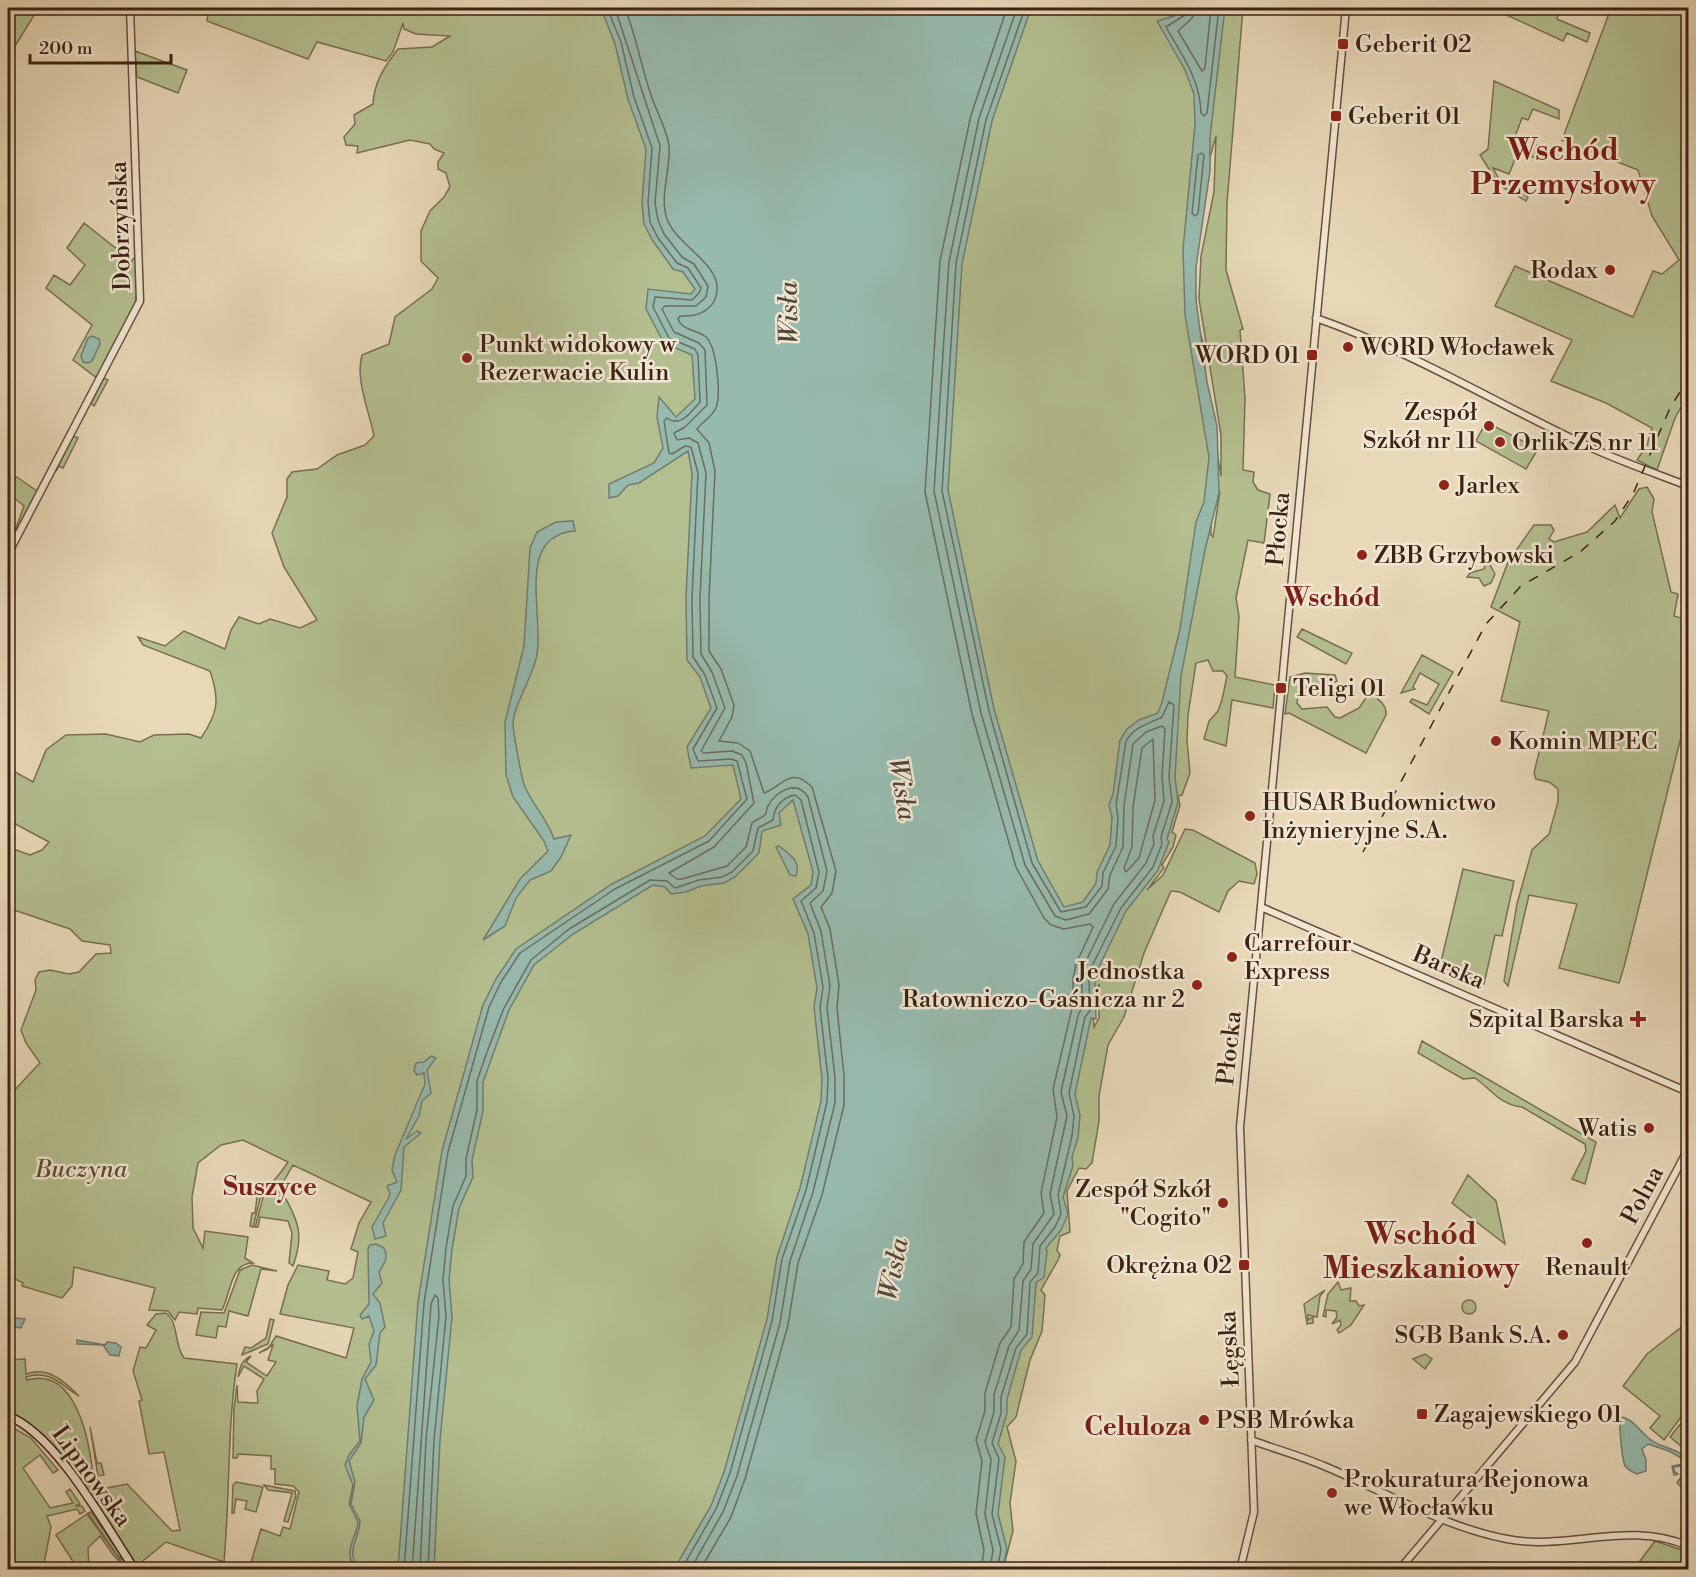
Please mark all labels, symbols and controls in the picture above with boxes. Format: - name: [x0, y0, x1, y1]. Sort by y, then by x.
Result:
- scale bar: [30, 27, 171, 65]
- place label: Geberit 02: [1355, 30, 1472, 60]
- text: 200 m: [39, 37, 93, 60]
- marker: Geberit 02: [1336, 37, 1350, 51]
- place label: Geberit 01: [1348, 102, 1462, 132]
- marker: Geberit 01: [1329, 109, 1343, 123]
- district label: Wschód Przemysłowy: [1470, 132, 1657, 204]
- street label: Dobrzyńska: [104, 160, 138, 291]
- place label: Rodax: [1530, 256, 1599, 286]
- marker: Rodax: [1603, 263, 1617, 277]
- water label: Wisła: [772, 281, 806, 345]
- place label: Punkt widokowy w Rezerwacie Kulin: [479, 330, 677, 388]
- place label: WORD Włocławek: [1359, 333, 1555, 363]
- marker: WORD Włocławek: [1341, 340, 1355, 354]
- place label: WORD 01: [1194, 341, 1301, 371]
- marker: WORD 01: [1305, 348, 1319, 362]
- marker: Punkt widokowy w Rezerwacie Kulin: [460, 351, 474, 365]
- place label: Zespół Szkół nr 11: [1363, 398, 1478, 456]
- marker: Zespół Szkół nr 11: [1482, 419, 1496, 433]
- place label: Orlik ZS nr 11: [1512, 428, 1659, 458]
- marker: Orlik ZS nr 11: [1493, 435, 1507, 449]
- place label: Jarlex: [1455, 471, 1520, 501]
- marker: Jarlex: [1437, 478, 1451, 492]
- street label: Płocka: [1261, 490, 1297, 568]
- place label: ZBB Grzybowski: [1374, 541, 1554, 571]
- marker: ZBB Grzybowski: [1355, 548, 1369, 562]
- district label: Wschód: [1282, 582, 1381, 614]
- place label: Teligi 01: [1293, 674, 1386, 704]
- marker: Teligi 01: [1274, 681, 1288, 695]
- place label: Komin MPEC: [1508, 727, 1657, 757]
- marker: Komin MPEC: [1489, 734, 1503, 748]
- water label: Wisła: [881, 755, 923, 824]
- place label: HUSAR Budownictwo Inżynieryjne S.A.: [1262, 788, 1496, 846]
- marker: HUSAR Budownictwo Inżynieryjne S.A.: [1243, 809, 1257, 823]
- place label: Carrefour Express: [1244, 929, 1352, 987]
- street label: Barska: [1407, 939, 1490, 997]
- marker: Carrefour Express: [1225, 950, 1239, 964]
- place label: Jednostka Ratowniczo-Gaśnicza nr 2: [902, 957, 1186, 1015]
- marker: Jednostka Ratowniczo-Gaśnicza nr 2: [1190, 978, 1204, 992]
- place label: Szpital Barska: [1469, 1005, 1625, 1035]
- street label: Płocka: [1211, 1009, 1249, 1087]
- marker: Szpital Barska: [1629, 1010, 1647, 1028]
- place label: Watis: [1577, 1114, 1637, 1144]
- marker: Watis: [1642, 1121, 1656, 1135]
- park label: Buczyna: [34, 1155, 128, 1185]
- street label: Polna: [1615, 1160, 1671, 1230]
- district label: Suszyce: [223, 1171, 317, 1203]
- place label: Zespół Szkół "Cogito": [1075, 1175, 1212, 1233]
- marker: Zespół Szkół "Cogito": [1216, 1196, 1230, 1210]
- district label: Wschód Mieszkaniowy: [1323, 1216, 1520, 1288]
- water label: Wisła: [872, 1235, 916, 1303]
- marker: Renault: [1580, 1236, 1594, 1250]
- place label: Okrężna 02: [1106, 1251, 1232, 1281]
- place label: Renault: [1545, 1253, 1630, 1283]
- marker: Okrężna 02: [1237, 1258, 1251, 1272]
- street label: Łęgska: [1213, 1309, 1247, 1388]
- place label: SGB Bank S.A.: [1395, 1321, 1551, 1351]
- marker: SGB Bank S.A.: [1556, 1328, 1570, 1342]
- place label: Zagajewskiego 01: [1434, 1400, 1623, 1430]
- place label: PSB Mrówka: [1216, 1406, 1355, 1436]
- marker: Zagajewskiego 01: [1415, 1407, 1429, 1421]
- district label: Celuloza: [1084, 1411, 1193, 1443]
- marker: PSB Mrówka: [1197, 1413, 1211, 1427]
- street label: Lipnowska: [44, 1420, 138, 1534]
- place label: Prokuratura Rejonowa we Włocławku: [1343, 1465, 1590, 1523]
- marker: Prokuratura Rejonowa we Włocławku: [1325, 1486, 1339, 1500]

